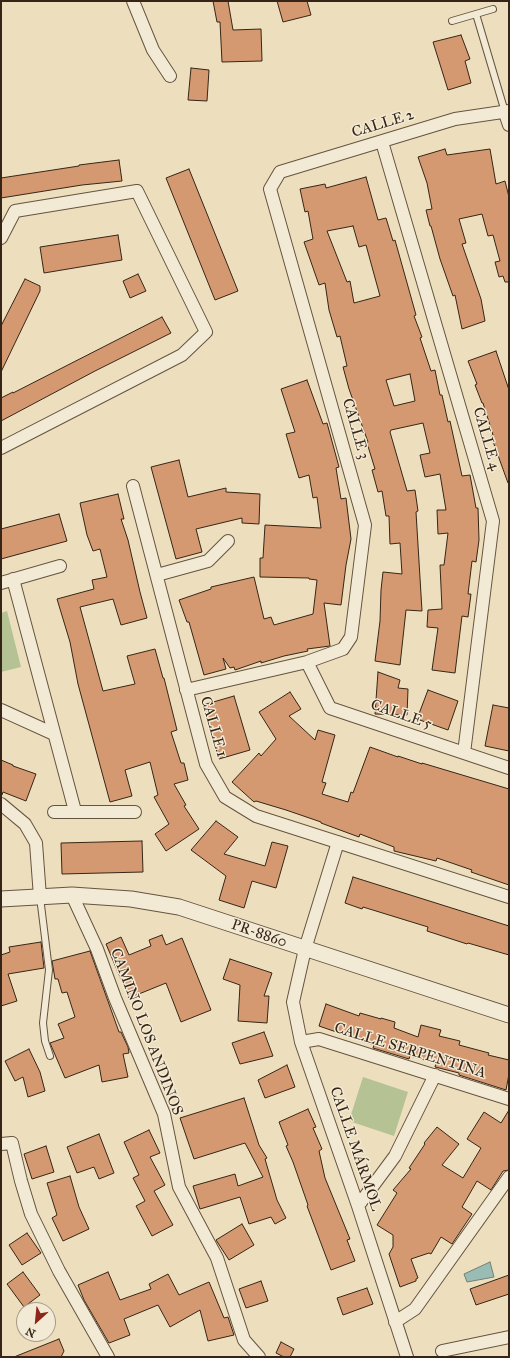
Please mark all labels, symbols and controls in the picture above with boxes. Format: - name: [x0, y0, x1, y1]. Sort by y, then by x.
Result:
- street label: CALLE 2: [350, 106, 416, 142]
- street label: CALLE 3: [338, 396, 372, 462]
- street label: CALLE 4: [468, 405, 504, 473]
- street label: CALLE 1: [196, 695, 230, 759]
- street label: CALLE 5: [368, 696, 434, 734]
- street label: PR-8860: [229, 916, 289, 952]
- street label: CAMINO LOS ANDINOS: [106, 946, 186, 1118]
- street label: CALLE SERPENTINA: [332, 1019, 488, 1083]
- street label: CALLE MÁRMOL: [325, 1085, 385, 1213]
- north arrow: [16, 1302, 56, 1342]
- text: N: [24, 1324, 38, 1340]

